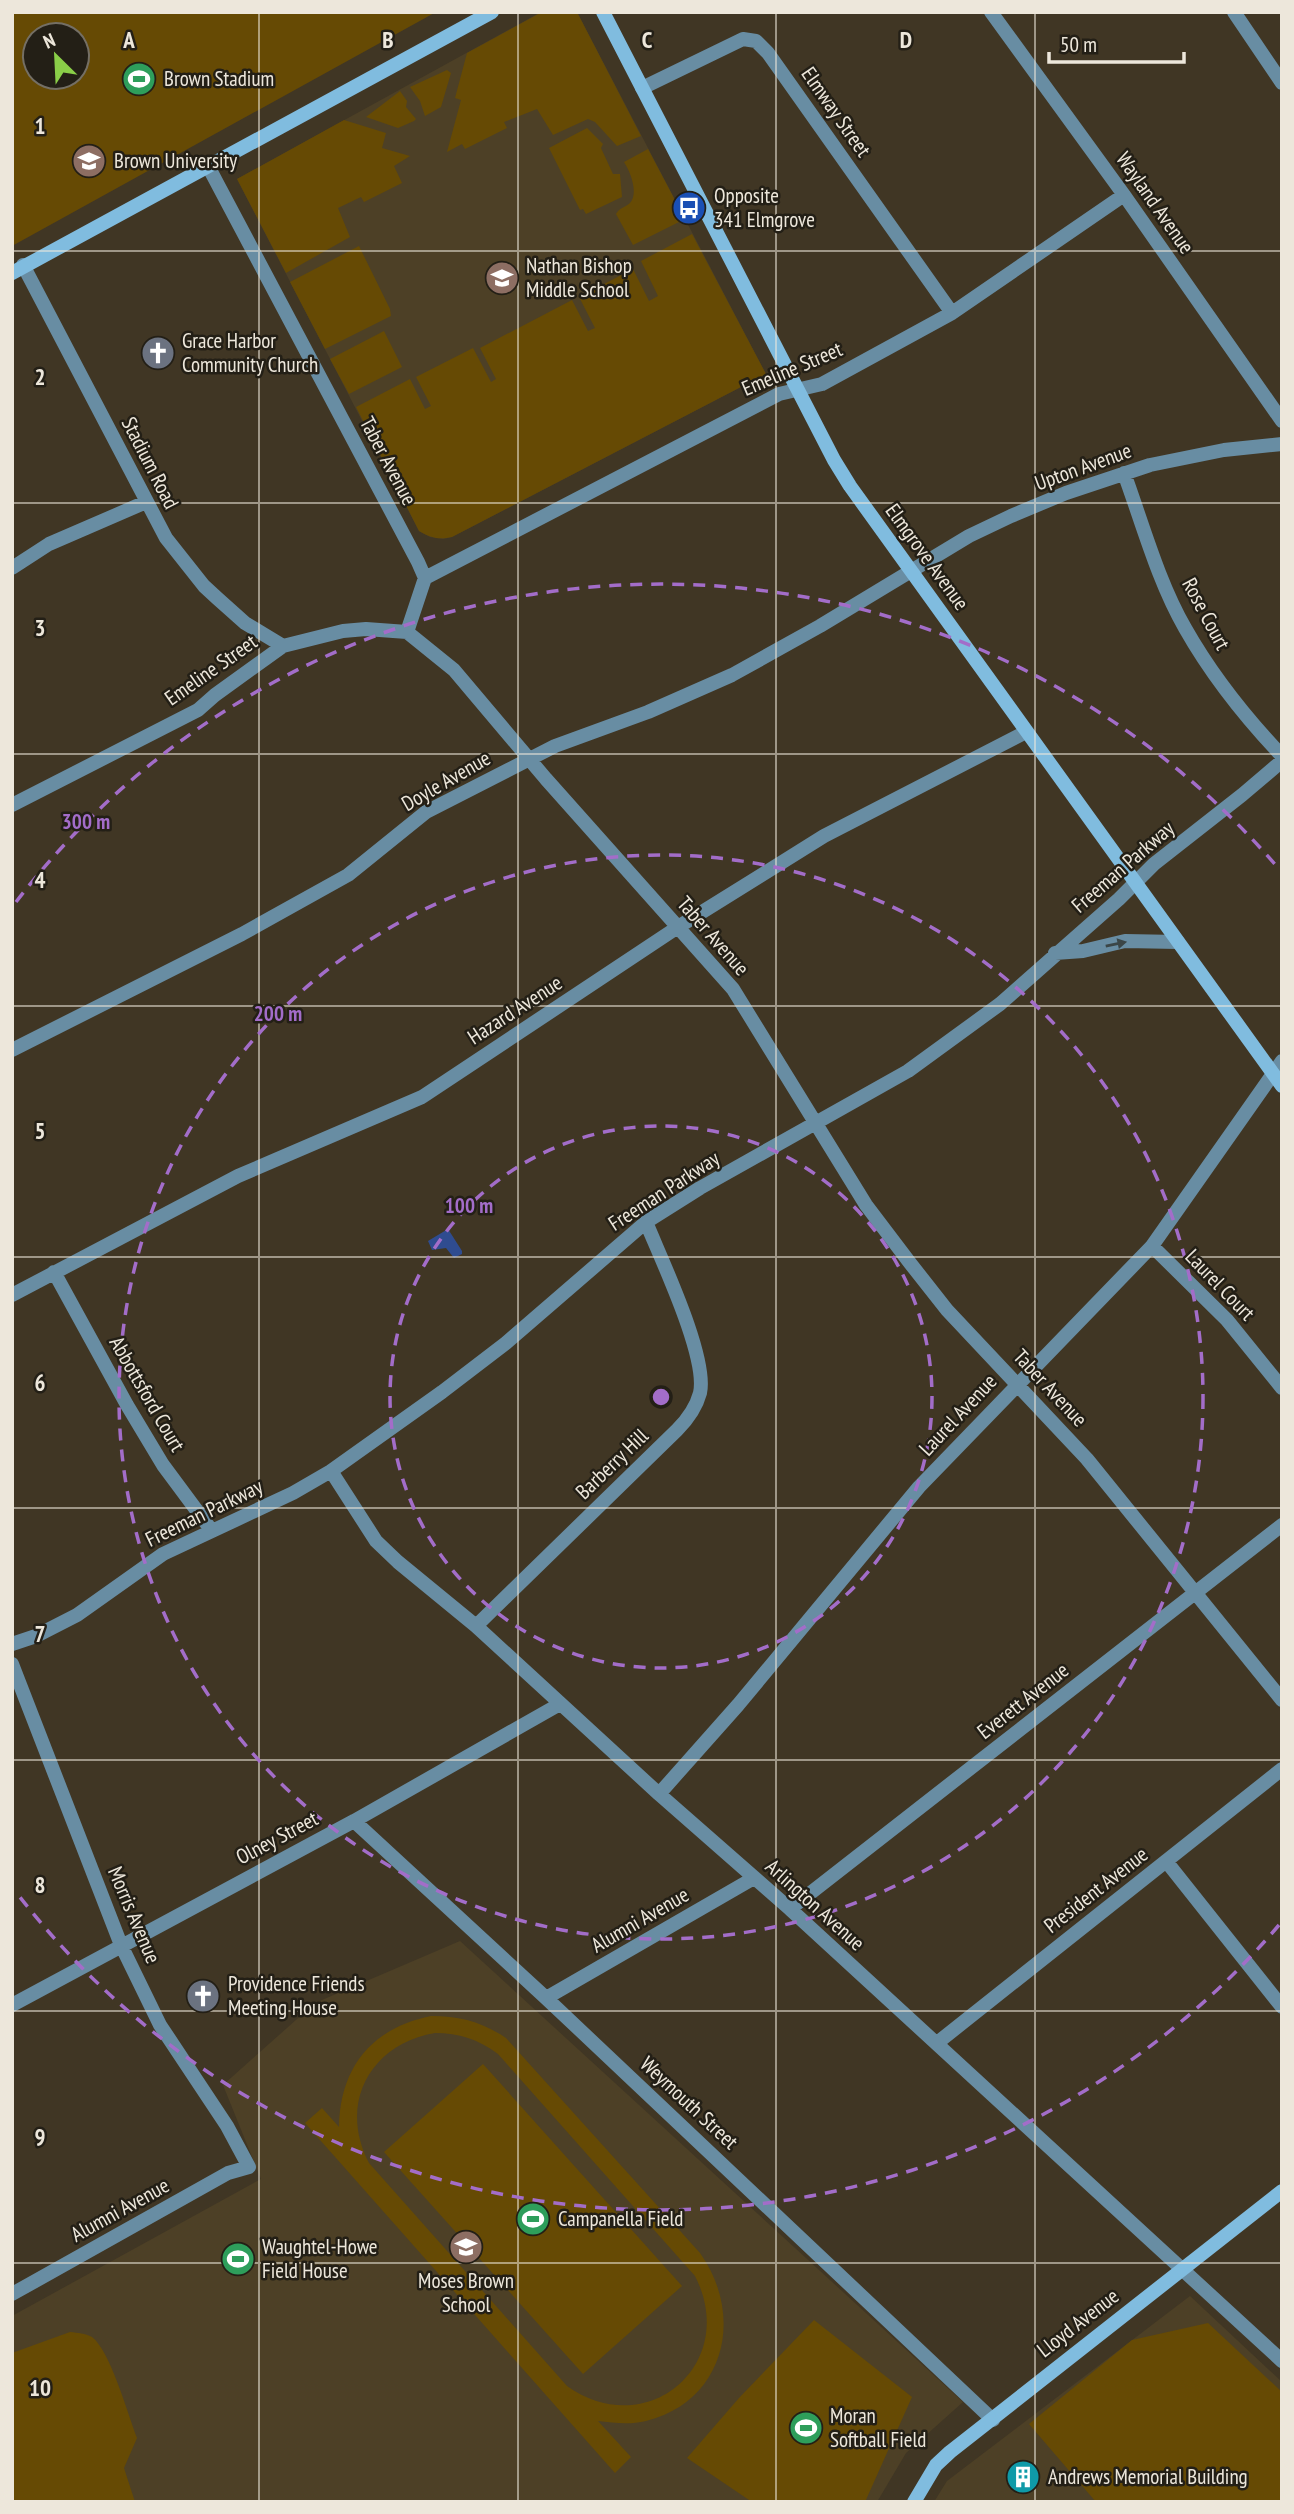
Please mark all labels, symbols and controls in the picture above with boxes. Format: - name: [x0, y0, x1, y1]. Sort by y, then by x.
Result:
- north arrow: [21, 21, 91, 91]
- scale bar: [1049, 21, 1184, 65]
- text: A: [122, 25, 135, 54]
- text: B: [382, 25, 394, 54]
- text: C: [642, 25, 653, 54]
- text: D: [900, 25, 912, 54]
- text: N: [40, 27, 59, 54]
- text: 50 m: [1060, 31, 1097, 58]
- sports icon: Brown Stadium: [120, 60, 158, 98]
- street label: Elmway Street: [796, 62, 877, 162]
- place label: Brown Stadium: [164, 65, 274, 92]
- text: 1: [35, 111, 46, 140]
- school or university icon: Brown University: [70, 142, 108, 180]
- place label: Brown University: [114, 147, 237, 174]
- street label: Wayland Avenue: [1110, 147, 1200, 259]
- place label: Opposite 341 Elmgrove: [714, 182, 815, 233]
- bus stop icon: Opposite 341 Elmgrove: [670, 189, 708, 227]
- place label: Nathan Bishop Middle School: [526, 252, 632, 303]
- school or university icon: Nathan Bishop Middle School: [483, 259, 521, 297]
- place label: Grace Harbor Community Church: [182, 327, 318, 378]
- church icon: Grace Harbor Community Church: [139, 334, 177, 372]
- street label: Emeline Street: [737, 335, 846, 402]
- text: 2: [35, 362, 46, 391]
- street label: Stadium Road: [116, 412, 185, 513]
- street label: Taber Avenue: [354, 412, 423, 510]
- street label: Upton Avenue: [1031, 437, 1135, 496]
- street label: Elmgrove Avenue: [880, 498, 975, 615]
- street label: Rose Court: [1176, 573, 1237, 655]
- text: 3: [35, 613, 46, 642]
- street label: Emeline Street: [159, 628, 262, 711]
- street label: Doyle Avenue: [396, 744, 495, 817]
- text: 300 m: [62, 808, 110, 835]
- street label: Freeman Parkway: [1066, 815, 1180, 919]
- text: 4: [35, 865, 46, 894]
- street label: Taber Avenue: [672, 890, 755, 981]
- one-way arrow: [1105, 938, 1127, 949]
- street label: Hazard Avenue: [462, 969, 567, 1050]
- text: 200 m: [254, 1000, 302, 1027]
- text: 5: [35, 1116, 46, 1145]
- street label: Freeman Parkway: [603, 1145, 725, 1237]
- text: 100 m: [445, 1192, 493, 1219]
- street label: Laurel Court: [1180, 1243, 1261, 1326]
- street label: Abbottsford Court: [104, 1331, 191, 1456]
- street label: Taber Avenue: [1008, 1343, 1093, 1432]
- text: 6: [35, 1368, 46, 1397]
- street label: Laurel Avenue: [913, 1368, 1002, 1461]
- centre of rings: [649, 1385, 673, 1409]
- street label: Barberry Hill: [570, 1422, 654, 1505]
- street label: Freeman Parkway: [141, 1472, 267, 1553]
- text: 7: [35, 1619, 46, 1648]
- street label: Everett Avenue: [972, 1656, 1074, 1745]
- street label: Olney Street: [231, 1805, 323, 1870]
- street label: President Avenue: [1038, 1841, 1153, 1939]
- street label: Arlington Avenue: [760, 1853, 871, 1956]
- street label: Morris Avenue: [102, 1862, 167, 1967]
- text: 8: [35, 1870, 46, 1899]
- street label: Alumni Avenue: [586, 1881, 693, 1958]
- place label: Providence Friends Meeting House: [228, 1970, 365, 2021]
- church icon: Providence Friends Meeting House: [184, 1977, 222, 2015]
- street label: Weymouth Street: [635, 2050, 744, 2155]
- text: 9: [35, 2122, 46, 2151]
- street label: Alumni Avenue: [66, 2171, 174, 2248]
- sports icon: Campanella Field: [514, 2200, 552, 2238]
- place label: Campanella Field: [558, 2205, 683, 2232]
- school or university icon: Moses Brown School: [447, 2228, 485, 2266]
- place label: Waughtel-Howe Field House: [262, 2233, 378, 2284]
- sports icon: Waughtel-Howe Field House: [219, 2240, 257, 2278]
- place label: Moses Brown School: [418, 2267, 514, 2318]
- street label: Lloyd Avenue: [1031, 2282, 1124, 2363]
- text: 10: [29, 2373, 51, 2402]
- place label: Moran Softball Field: [830, 2402, 926, 2453]
- sports icon: Moran Softball Field: [787, 2409, 825, 2447]
- building icon: Andrews Memorial Building: [1004, 2458, 1042, 2496]
- place label: Andrews Memorial Building: [1048, 2463, 1248, 2490]

